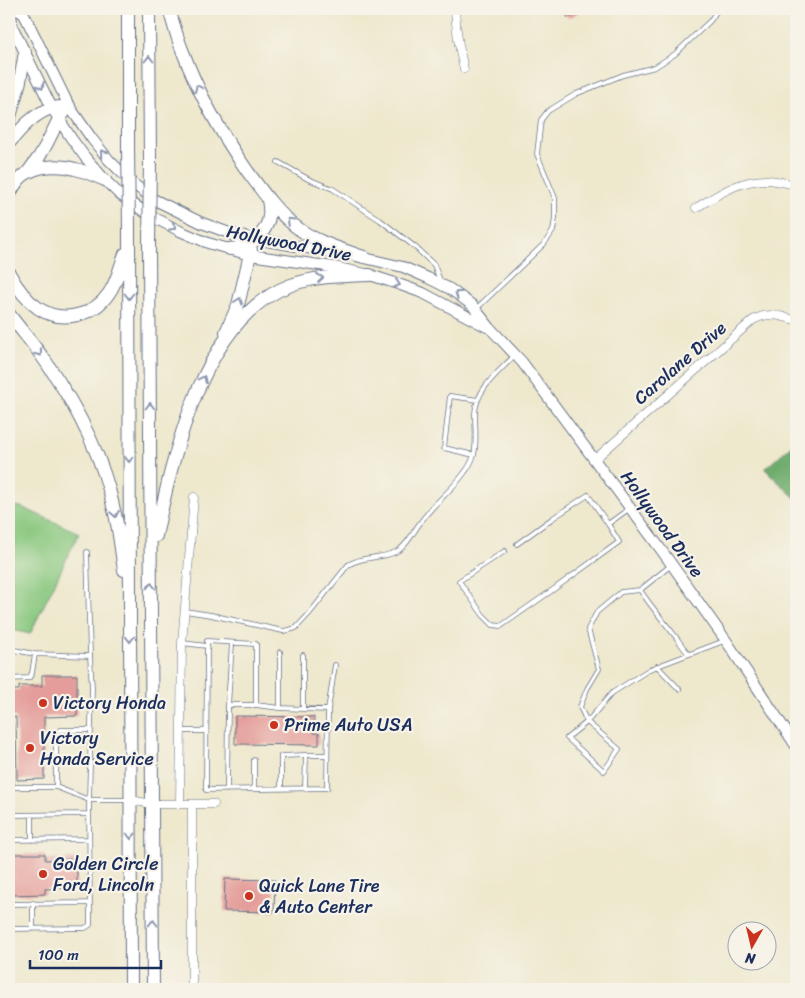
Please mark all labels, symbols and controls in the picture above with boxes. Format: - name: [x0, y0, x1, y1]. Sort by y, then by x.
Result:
- one-way arrow: [144, 55, 154, 62]
- one-way arrow: [35, 81, 45, 90]
- one-way arrow: [194, 84, 204, 93]
- one-way arrow: [101, 150, 109, 159]
- street label: Hollywood Drive: [224, 215, 354, 271]
- one-way arrow: [287, 218, 296, 227]
- one-way arrow: [168, 221, 177, 231]
- one-way arrow: [317, 273, 325, 284]
- one-way arrow: [392, 278, 401, 288]
- one-way arrow: [454, 291, 463, 300]
- one-way arrow: [124, 292, 134, 300]
- one-way arrow: [233, 297, 243, 306]
- street label: Carolane Drive: [626, 313, 734, 413]
- one-way arrow: [33, 347, 41, 356]
- one-way arrow: [197, 375, 208, 384]
- one-way arrow: [145, 401, 155, 409]
- one-way arrow: [124, 455, 135, 463]
- street label: Hollywood Drive: [612, 463, 712, 585]
- one-way arrow: [109, 510, 119, 519]
- one-way arrow: [146, 581, 156, 589]
- one-way arrow: [125, 635, 135, 643]
- place label: Victory Honda: [53, 687, 166, 719]
- marker: Victory Honda: [37, 697, 49, 709]
- place label: Prime Auto USA: [284, 709, 412, 741]
- marker: Prime Auto USA: [268, 719, 280, 731]
- place label: Victory Honda Service: [40, 722, 154, 775]
- marker: Victory Honda Service: [24, 742, 36, 754]
- one-way arrow: [126, 832, 136, 840]
- place label: Golden Circle Ford, Lincoln: [53, 848, 159, 901]
- marker: Golden Circle Ford, Lincoln: [37, 868, 49, 880]
- place label: Quick Lane Tire & Auto Center: [259, 870, 380, 923]
- marker: Quick Lane Tire & Auto Center: [243, 890, 255, 902]
- one-way arrow: [148, 919, 158, 926]
- north arrow: [728, 920, 778, 970]
- scale bar: [30, 938, 161, 970]
- text: 100 m: [38, 942, 79, 968]
- text: N: [743, 945, 758, 972]

